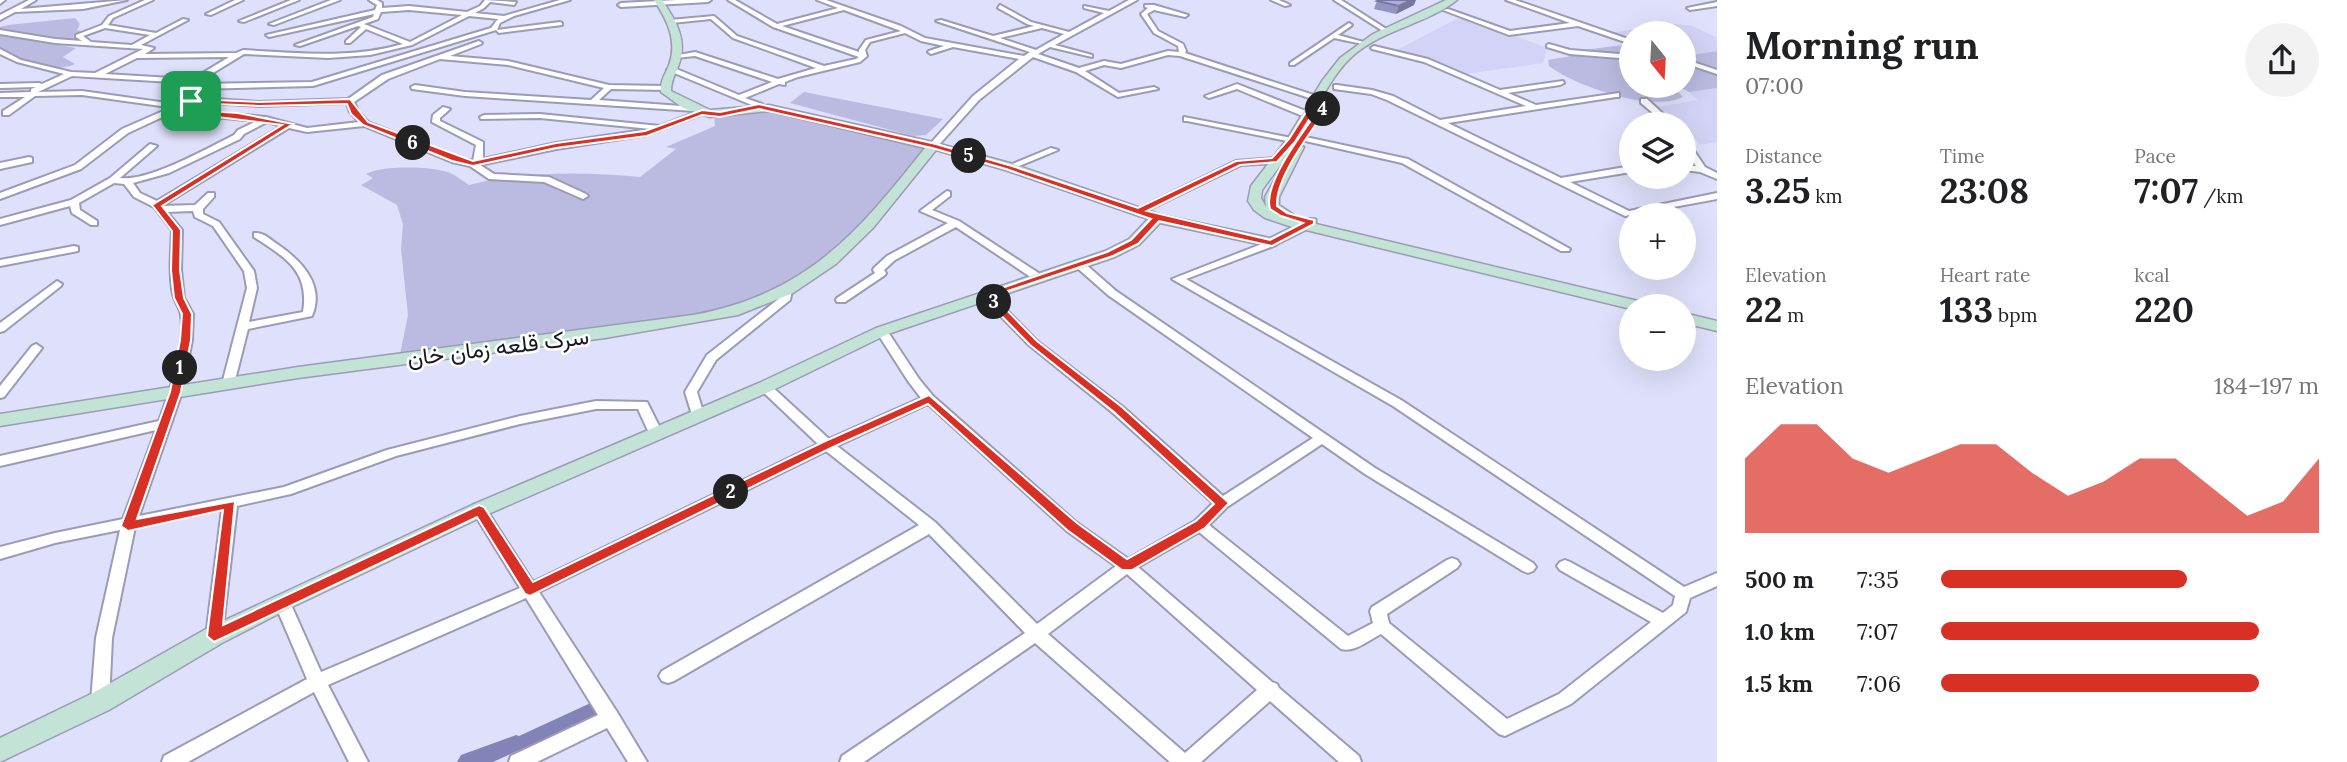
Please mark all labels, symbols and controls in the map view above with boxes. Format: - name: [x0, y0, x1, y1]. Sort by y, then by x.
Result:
- north arrow: [1619, 21, 1696, 98]
- map controls: [1619, 21, 1696, 371]
- text: Morning run: [1745, 21, 1979, 69]
- button: share: [2245, 23, 2319, 97]
- pin: [161, 71, 221, 131]
- text: 07:00: [1745, 71, 1804, 100]
- icon: arrive: [172, 82, 210, 120]
- pin: 4: [1306, 92, 1340, 126]
- text: 4: [1317, 96, 1328, 120]
- button: layers: [1619, 112, 1696, 189]
- pin: 6: [396, 125, 430, 160]
- text: 6: [407, 130, 418, 154]
- pin: 5: [951, 138, 986, 174]
- text: 5: [963, 143, 974, 167]
- text: Distance: [1745, 144, 1822, 168]
- text: Time: [1940, 144, 1984, 168]
- text: Pace: [2134, 144, 2176, 168]
- text: 3.25: [1745, 168, 1810, 213]
- text: 23:08: [1940, 168, 2029, 213]
- text: 7:07: [2134, 168, 2198, 213]
- text: km: [1810, 184, 1843, 208]
- text: /km: [2198, 184, 2243, 208]
- button: +: [1619, 203, 1696, 280]
- text: Elevation: [1745, 263, 1827, 287]
- text: Heart rate: [1940, 263, 2030, 287]
- text: kcal: [2134, 263, 2169, 287]
- pin: 3: [976, 284, 1012, 320]
- text: 22: [1745, 287, 1782, 332]
- text: 133: [1940, 287, 1993, 332]
- text: 220: [2134, 287, 2194, 332]
- text: 3: [988, 289, 999, 313]
- button: −: [1619, 294, 1696, 371]
- text: m: [1782, 303, 1804, 327]
- text: bpm: [1993, 303, 2037, 327]
- street label: سرک قلعه زمان خان: [405, 321, 591, 373]
- pin: 1: [162, 350, 198, 386]
- text: 1: [176, 355, 183, 379]
- text: Elevation: [1745, 371, 1844, 400]
- text: 184–197 m: [2214, 371, 2319, 400]
- pin: 2: [714, 475, 748, 510]
- text: 2: [725, 479, 736, 503]
- text: 500 m: [1745, 565, 1814, 594]
- text: 7:35: [1857, 565, 1899, 594]
- text: 1.0 km: [1745, 617, 1815, 646]
- text: 7:07: [1857, 617, 1898, 646]
- text: 1.5 km: [1745, 669, 1813, 698]
- text: 7:06: [1857, 669, 1901, 698]

